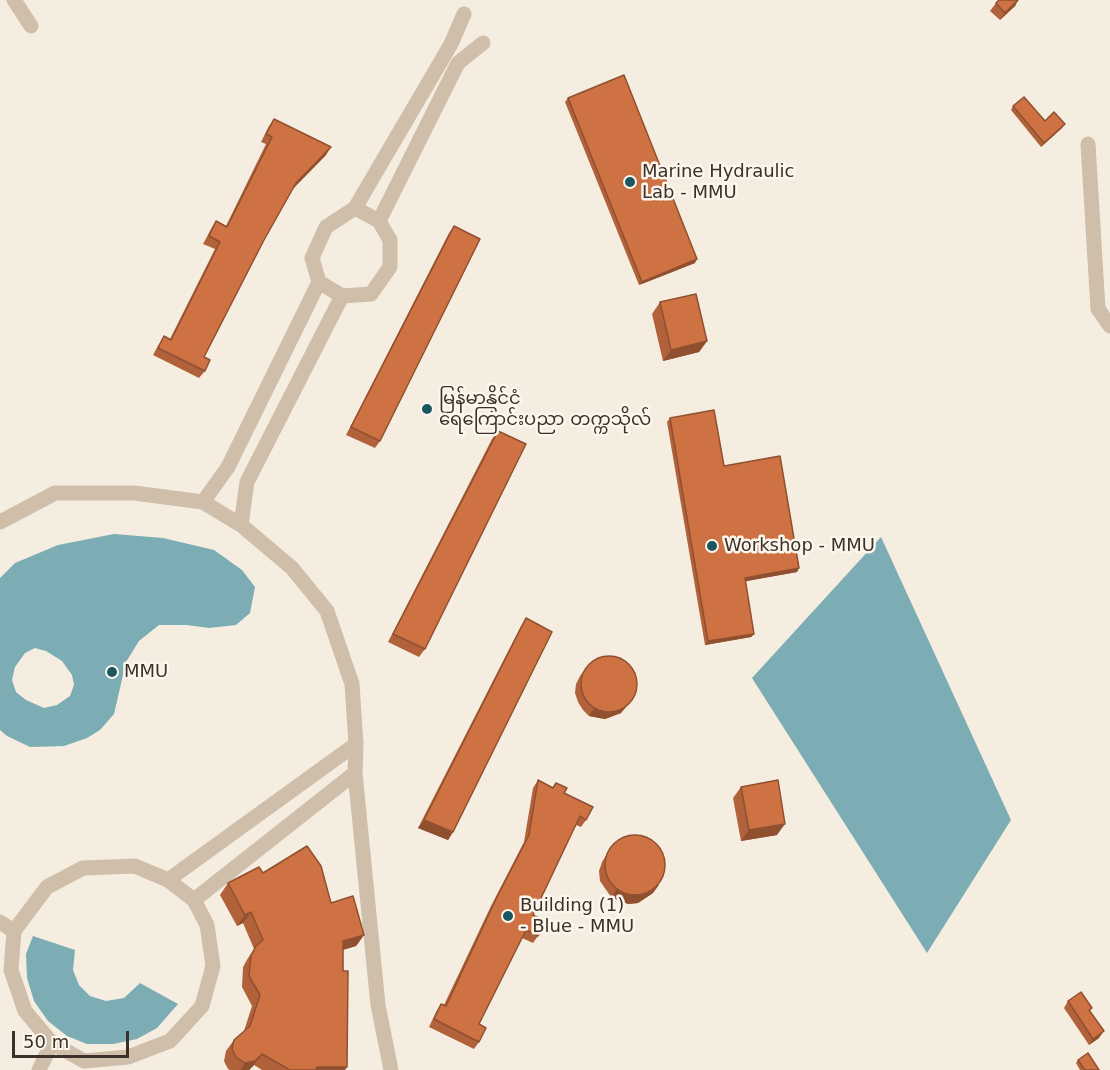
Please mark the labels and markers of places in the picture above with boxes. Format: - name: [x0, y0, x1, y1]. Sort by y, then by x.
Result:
- place label: Marine Hydraulic Lab - MMU: [642, 161, 795, 204]
- marker: Marine Hydraulic Lab - MMU: [623, 175, 637, 189]
- place label: မြန်မာနိုင်ငံ ရေကြောင်းပညာ တက္ကသိုလ်: [439, 388, 651, 430]
- marker: မြန်မာနိုင်ငံ ရေကြောင်းပညာ တက္ကသိုလ်: [420, 402, 434, 416]
- place label: Workshop - MMU: [724, 535, 875, 557]
- marker: Workshop - MMU: [705, 539, 719, 553]
- place label: MMU: [124, 661, 168, 683]
- marker: MMU: [105, 665, 119, 679]
- place label: Building (1) - Blue - MMU: [520, 895, 634, 938]
- marker: Building (1) - Blue - MMU: [501, 909, 515, 923]

